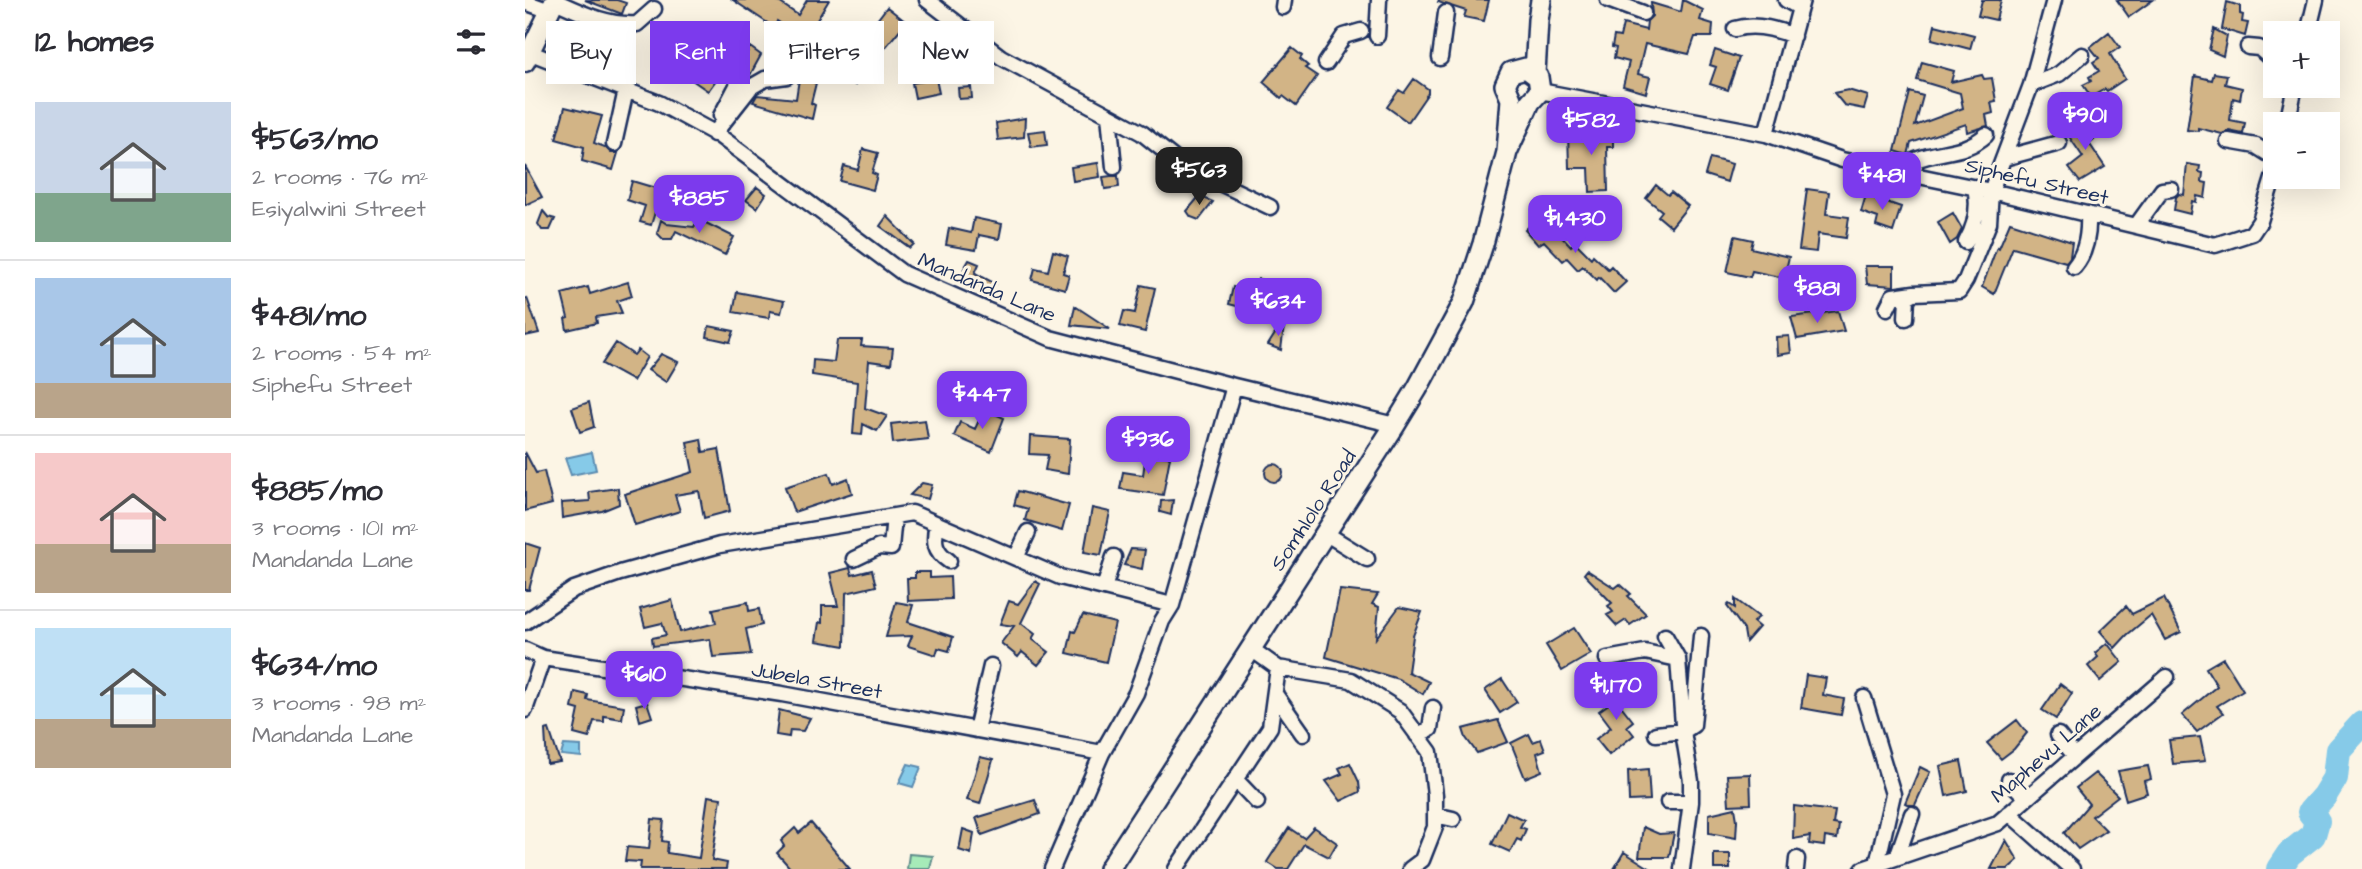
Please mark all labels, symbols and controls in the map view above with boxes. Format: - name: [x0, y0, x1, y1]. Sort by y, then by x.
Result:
- text: 12 homes: [35, 21, 154, 63]
- chip: Buy: [546, 21, 636, 84]
- chip: Rent: [650, 21, 750, 84]
- chip: Filters: [764, 21, 884, 84]
- chip: New: [898, 21, 994, 84]
- map controls: [2263, 21, 2340, 189]
- button: +: [2263, 21, 2340, 98]
- icon: filters: [452, 23, 490, 61]
- pin: $901: [2044, 92, 2126, 152]
- pin: $582: [1550, 97, 1632, 157]
- text: $901: [2063, 99, 2107, 131]
- text: $582: [1562, 104, 1620, 136]
- button: −: [2263, 112, 2340, 189]
- text: $563/mo: [252, 119, 378, 161]
- icon: home: [91, 130, 175, 214]
- pin: $563: [1158, 148, 1240, 207]
- street label: Siphefu Street: [1962, 151, 2112, 213]
- pin: $481: [1841, 152, 1923, 212]
- text: $563: [1171, 154, 1227, 186]
- text: $481: [1859, 159, 1905, 191]
- text: 2 rooms · 76 m²: [252, 161, 428, 193]
- pin: $885: [658, 176, 740, 235]
- text: $885: [670, 182, 728, 214]
- text: Esiyalwini Street: [252, 193, 426, 225]
- pin: $1,430: [1518, 196, 1632, 255]
- text: $1,430: [1544, 202, 1606, 234]
- street label: Mandanda Lane: [913, 245, 1060, 330]
- pin: $881: [1776, 266, 1858, 325]
- text: $881: [1794, 272, 1840, 304]
- pin: $634: [1237, 278, 1319, 338]
- text: $634: [1251, 285, 1305, 317]
- text: $481/mo: [252, 295, 366, 337]
- icon: home: [91, 306, 175, 390]
- text: 2 rooms · 54 m²: [252, 337, 432, 369]
- text: Siphefu Street: [252, 369, 412, 401]
- pin: $447: [941, 372, 1023, 431]
- text: $447: [953, 378, 1011, 410]
- pin: $936: [1107, 416, 1189, 476]
- text: $936: [1122, 423, 1174, 455]
- street label: Somhlolo Road: [1263, 444, 1364, 576]
- text: $885/mo: [252, 470, 383, 512]
- icon: home: [91, 481, 175, 565]
- text: 3 rooms · 101 m²: [252, 512, 419, 544]
- text: Mandanda Lane: [252, 544, 414, 576]
- text: $634/mo: [252, 645, 377, 687]
- pin: $610: [603, 652, 685, 711]
- street label: Jubela Street: [749, 655, 885, 706]
- icon: home: [91, 656, 175, 740]
- text: $610: [622, 658, 666, 690]
- pin: $1,170: [1559, 662, 1673, 722]
- text: $1,170: [1590, 669, 1642, 701]
- text: 3 rooms · 98 m²: [252, 687, 426, 719]
- street label: Maphevu Lane: [1985, 697, 2109, 811]
- text: Mandanda Lane: [252, 719, 414, 751]

